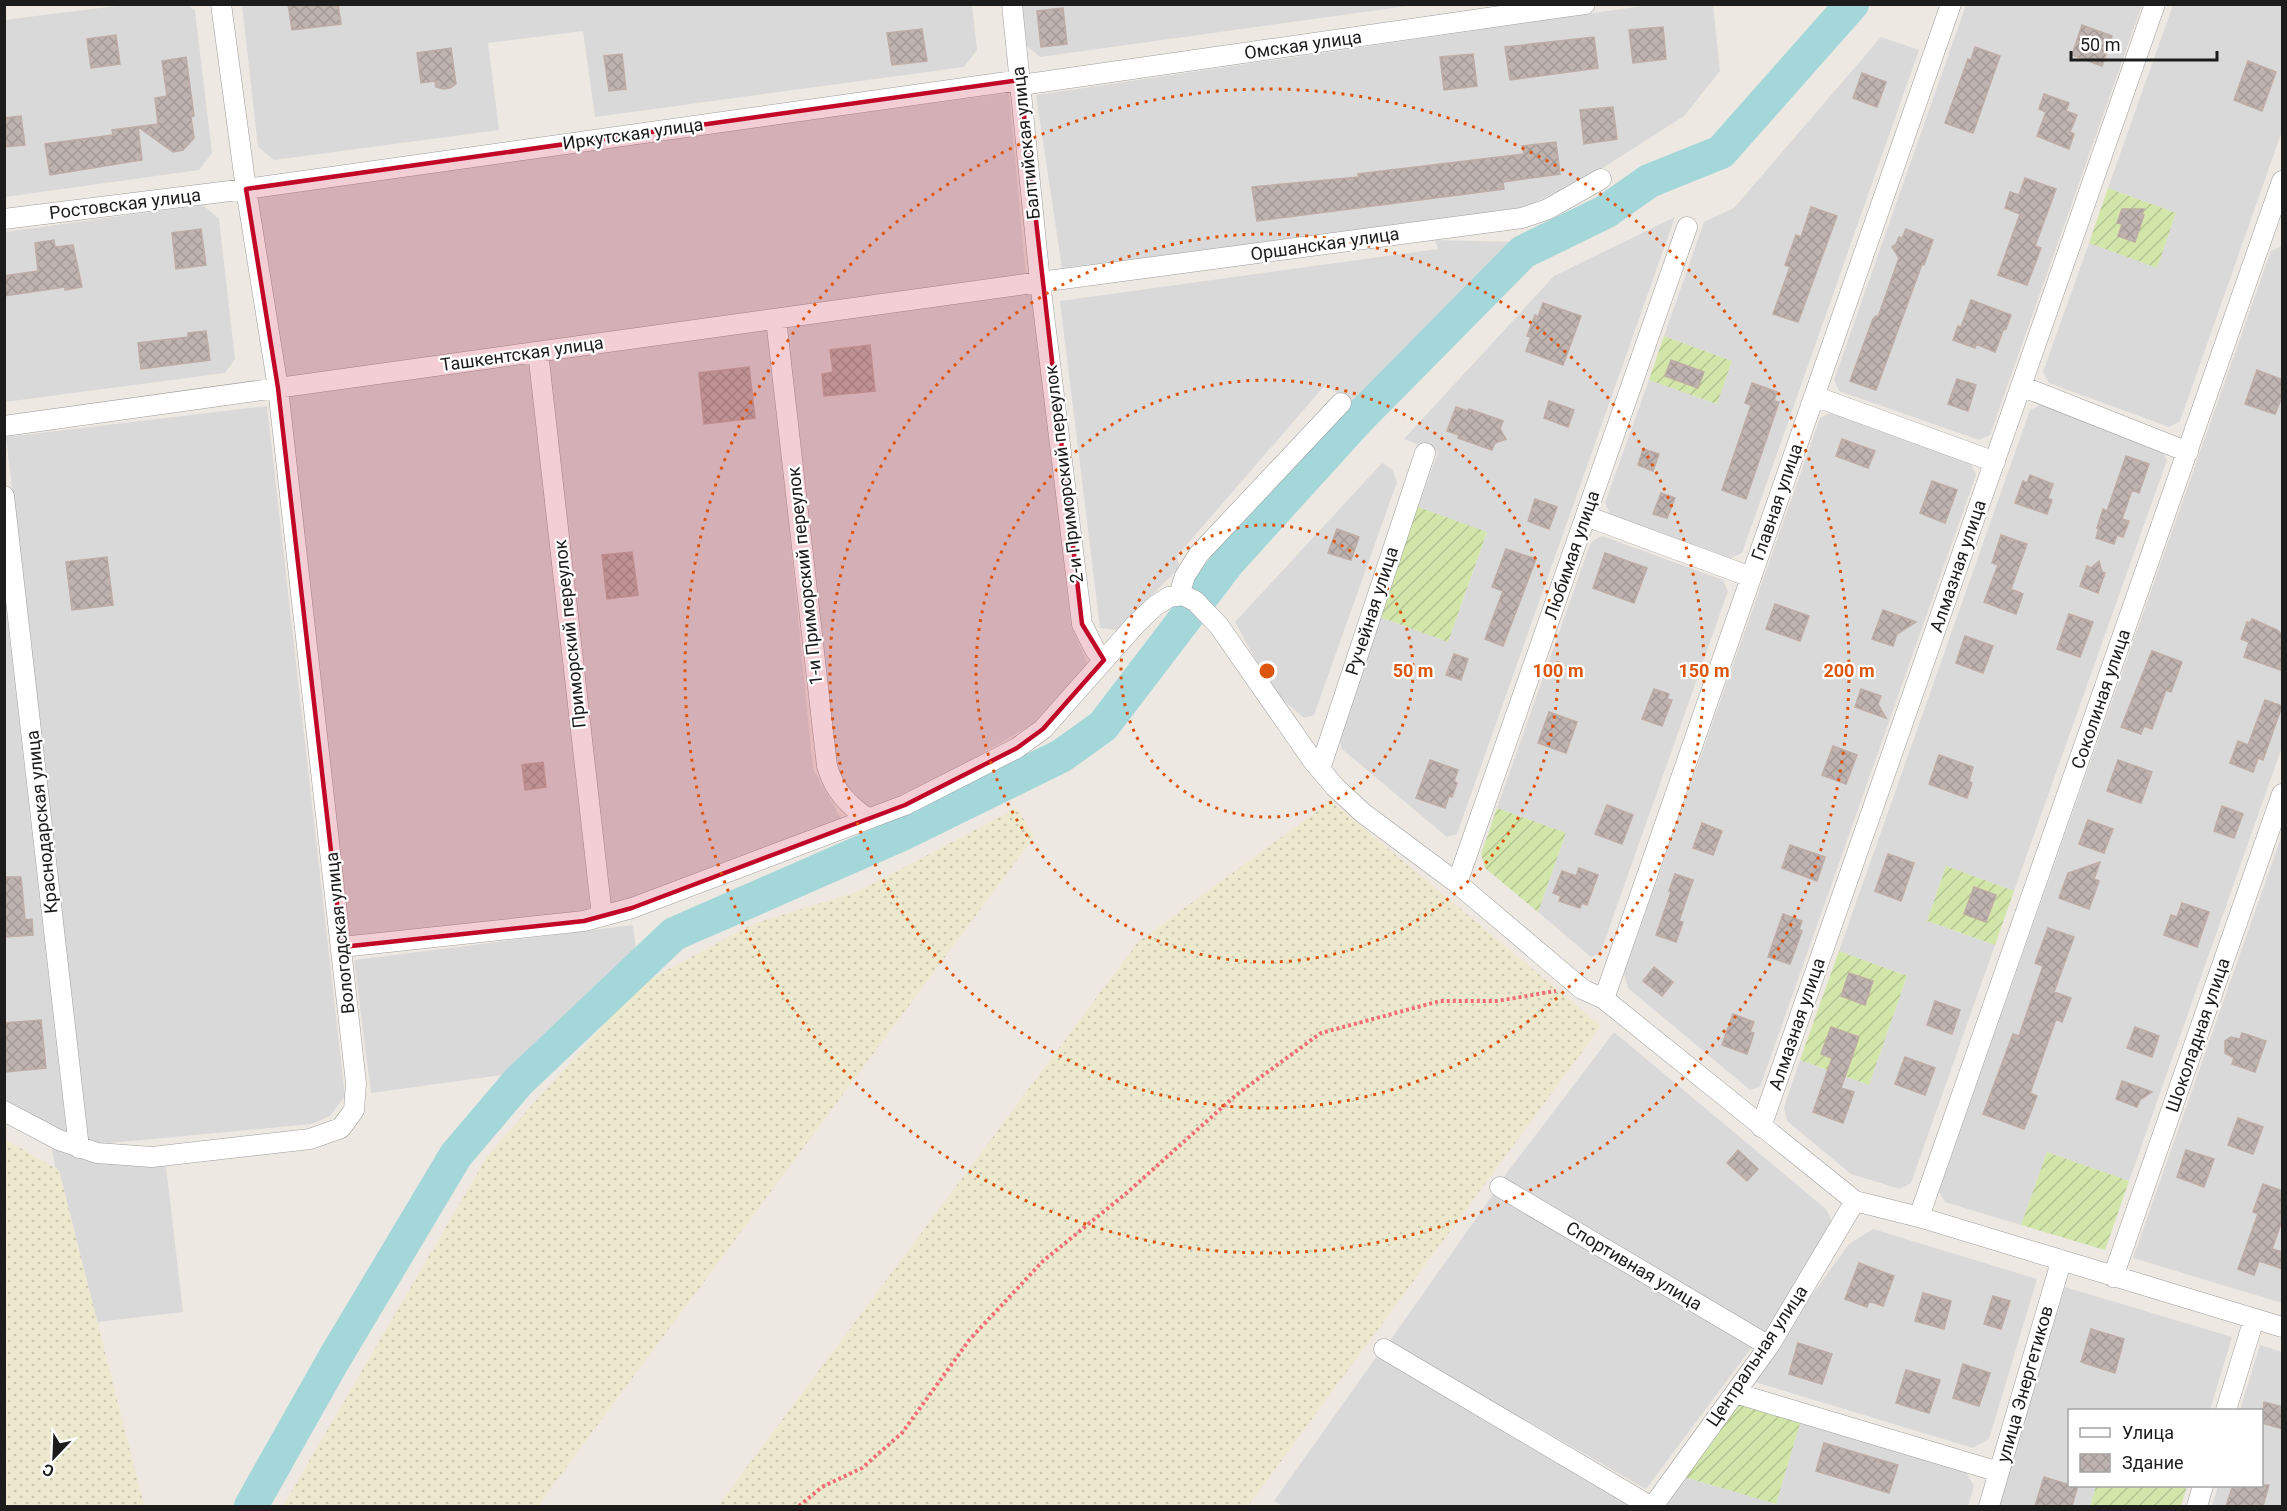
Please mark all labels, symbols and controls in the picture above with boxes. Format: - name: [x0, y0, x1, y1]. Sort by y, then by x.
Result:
- scale bar: [2071, 24, 2216, 62]
- street label: Омская улица: [1243, 26, 1363, 63]
- text: 50 m: [2080, 34, 2120, 55]
- street label: Балтийская улица: [1007, 66, 1044, 221]
- street label: Иркутская улица: [561, 113, 705, 154]
- street label: Ростовская улица: [48, 184, 202, 223]
- street label: Оршанская улица: [1249, 223, 1401, 264]
- street label: Ташкентская улица: [439, 332, 605, 375]
- street label: 2-и Приморский переулок: [1040, 364, 1087, 584]
- street label: Главная улица: [1747, 441, 1806, 563]
- street label: 1-и Приморский переулок: [783, 466, 826, 686]
- street label: Любимая улица: [1540, 488, 1603, 622]
- street label: Алмазная улица: [1925, 497, 1990, 635]
- street label: Приморский переулок: [549, 538, 590, 729]
- street label: Ручейная улица: [1341, 544, 1402, 678]
- street label: Соколиная улица: [2067, 626, 2134, 771]
- text: 50 m: [1393, 660, 1433, 681]
- text: 100 m: [1532, 660, 1584, 681]
- text: 150 m: [1678, 660, 1730, 681]
- text: 200 m: [1823, 660, 1875, 681]
- centre of rings: [1257, 661, 1277, 681]
- street label: Краснодарская улица: [21, 729, 62, 915]
- street label: Вологодская улица: [321, 851, 358, 1015]
- street label: Алмазная улица: [1764, 955, 1829, 1093]
- street label: Шоколадная улица: [2161, 955, 2234, 1115]
- street label: Спортивная улица: [1562, 1217, 1706, 1314]
- street label: Центральная улица: [1702, 1281, 1812, 1430]
- street label: улица Энергетиков: [1992, 1303, 2057, 1465]
- legend: [2068, 1409, 2263, 1487]
- text: Улица: [2122, 1422, 2174, 1443]
- north arrow: [24, 1427, 84, 1487]
- text: Здание: [2122, 1452, 2184, 1473]
- text: С: [40, 1460, 57, 1481]

